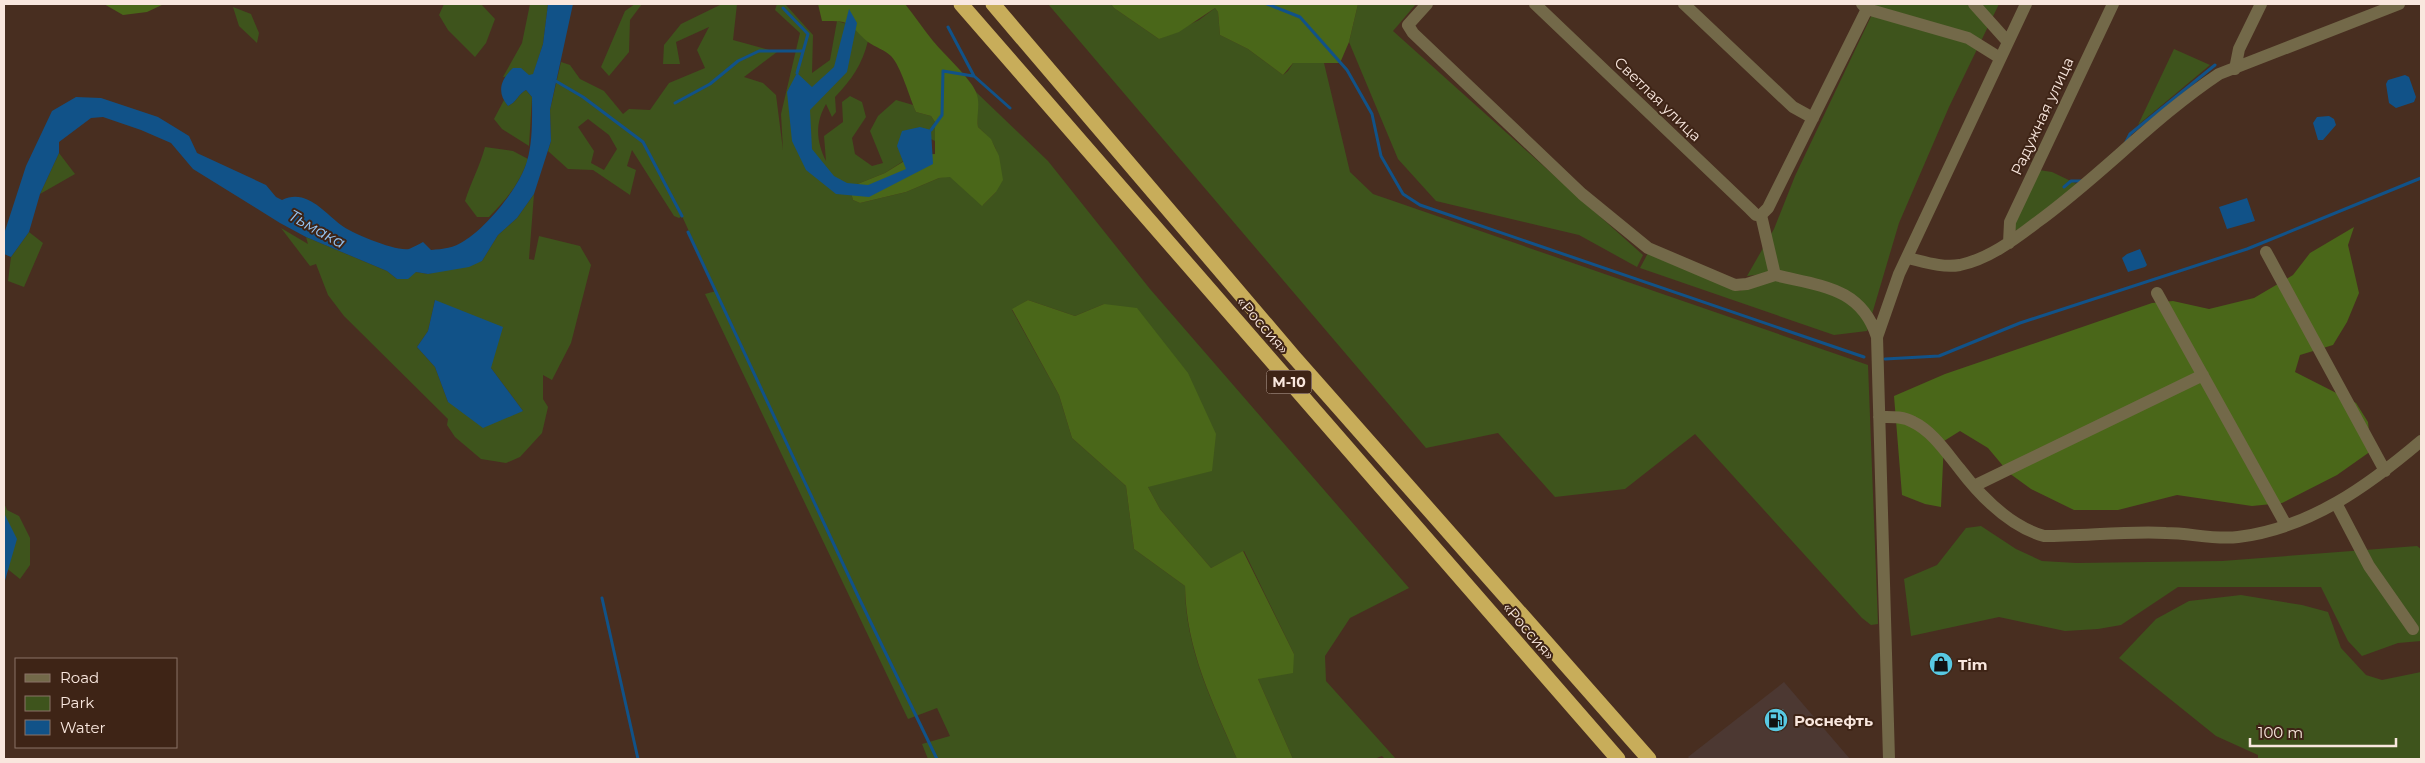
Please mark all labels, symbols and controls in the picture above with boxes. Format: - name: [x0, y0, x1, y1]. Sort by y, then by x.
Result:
- street label: Светлая улица: [1611, 53, 1705, 145]
- street label: Радужная улица: [2006, 54, 2078, 178]
- water label: Тьмака: [285, 206, 349, 252]
- street label: «Россия»: [1233, 292, 1293, 358]
- road number: М-10: [1266, 371, 1312, 394]
- street label: «Россия»: [1499, 598, 1559, 664]
- shop icon: Tim: [1928, 651, 1954, 677]
- place label: Tim: [1958, 655, 1988, 674]
- legend: [15, 658, 178, 748]
- text: Road: [60, 668, 99, 687]
- text: Park: [60, 693, 94, 712]
- fuel station icon: Роснефть: [1763, 707, 1789, 733]
- place label: Роснефть: [1794, 711, 1873, 730]
- scale bar: [2250, 716, 2396, 748]
- text: Water: [60, 718, 106, 737]
- text: 100 m: [2258, 723, 2303, 742]

